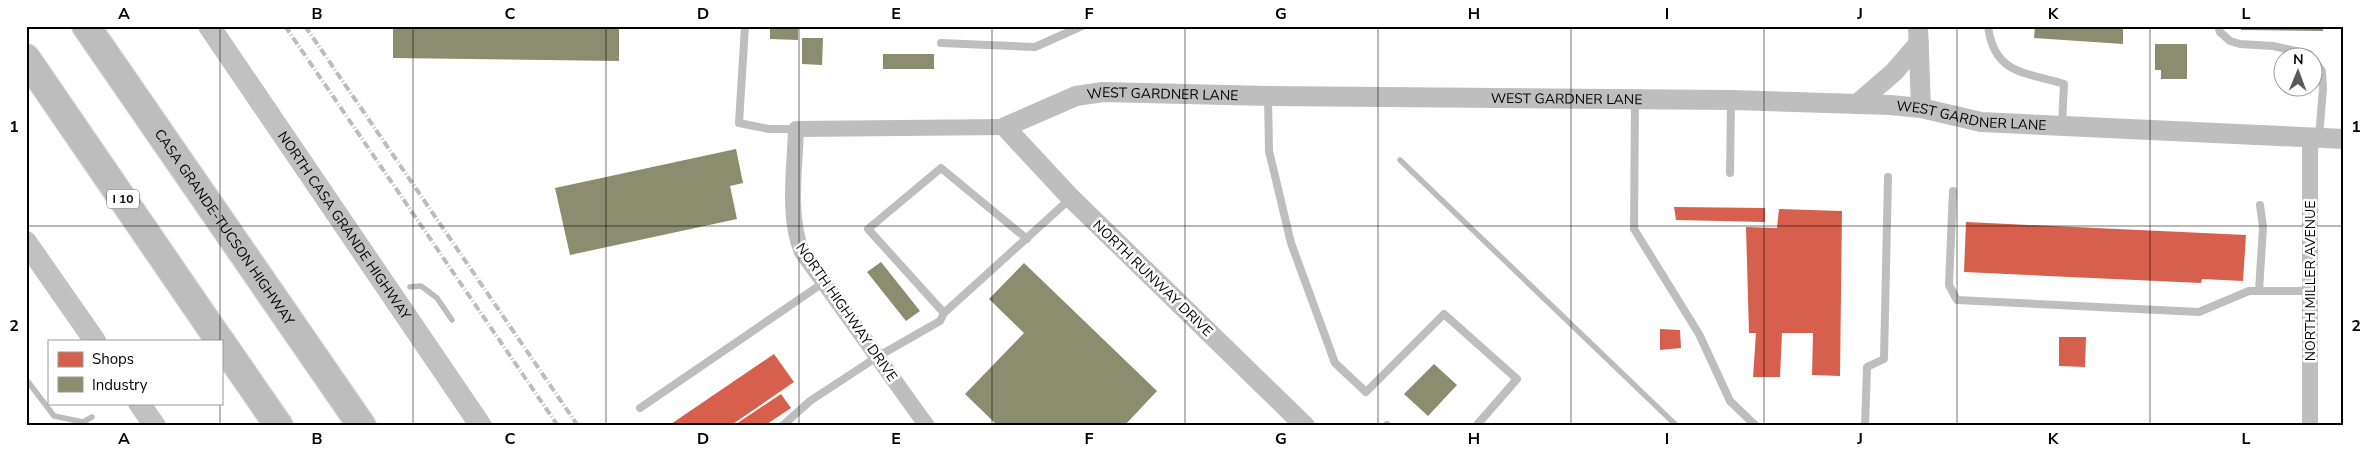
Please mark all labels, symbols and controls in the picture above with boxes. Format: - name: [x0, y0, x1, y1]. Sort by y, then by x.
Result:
- text: A: [118, 3, 130, 25]
- text: B: [311, 3, 323, 25]
- text: C: [505, 3, 516, 25]
- text: D: [697, 3, 709, 25]
- text: E: [891, 3, 901, 25]
- text: F: [1085, 3, 1094, 25]
- text: G: [1275, 3, 1287, 25]
- text: H: [1468, 3, 1480, 25]
- text: I: [1665, 3, 1669, 25]
- text: J: [1856, 3, 1863, 25]
- text: K: [2048, 3, 2060, 25]
- text: L: [2242, 3, 2251, 25]
- north arrow: [2272, 48, 2322, 98]
- text: N: [2293, 50, 2304, 69]
- street label: WEST GARDNER LANE: [1086, 83, 1239, 105]
- street label: WEST GARDNER LANE: [1491, 89, 1642, 109]
- street label: WEST GARDNER LANE: [1896, 97, 2047, 135]
- text: 1: [9, 116, 19, 138]
- text: 1: [2351, 116, 2361, 138]
- street label: CASA GRANDE-TUCSON HIGHWAY: [150, 125, 299, 329]
- street label: NORTH CASA GRANDE HIGHWAY: [273, 128, 415, 324]
- road number: I 10: [107, 190, 139, 208]
- street label: NORTH MILLER AVENUE: [2301, 201, 2320, 361]
- street label: NORTH RUNWAY DRIVE: [1089, 216, 1217, 341]
- street label: NORTH HIGHWAY DRIVE: [792, 239, 902, 385]
- text: 2: [9, 315, 19, 337]
- text: 2: [2351, 315, 2361, 337]
- legend: [48, 340, 222, 404]
- text: Shops: [92, 349, 134, 369]
- text: Industry: [92, 375, 148, 395]
- text: A: [118, 428, 130, 450]
- text: B: [311, 428, 323, 450]
- text: C: [505, 428, 516, 450]
- text: D: [697, 428, 709, 450]
- text: E: [891, 428, 901, 450]
- text: F: [1085, 428, 1094, 450]
- text: G: [1275, 428, 1287, 450]
- text: H: [1468, 428, 1480, 450]
- text: I: [1665, 428, 1669, 450]
- text: J: [1856, 428, 1863, 450]
- text: K: [2048, 428, 2060, 450]
- text: L: [2242, 428, 2251, 450]

